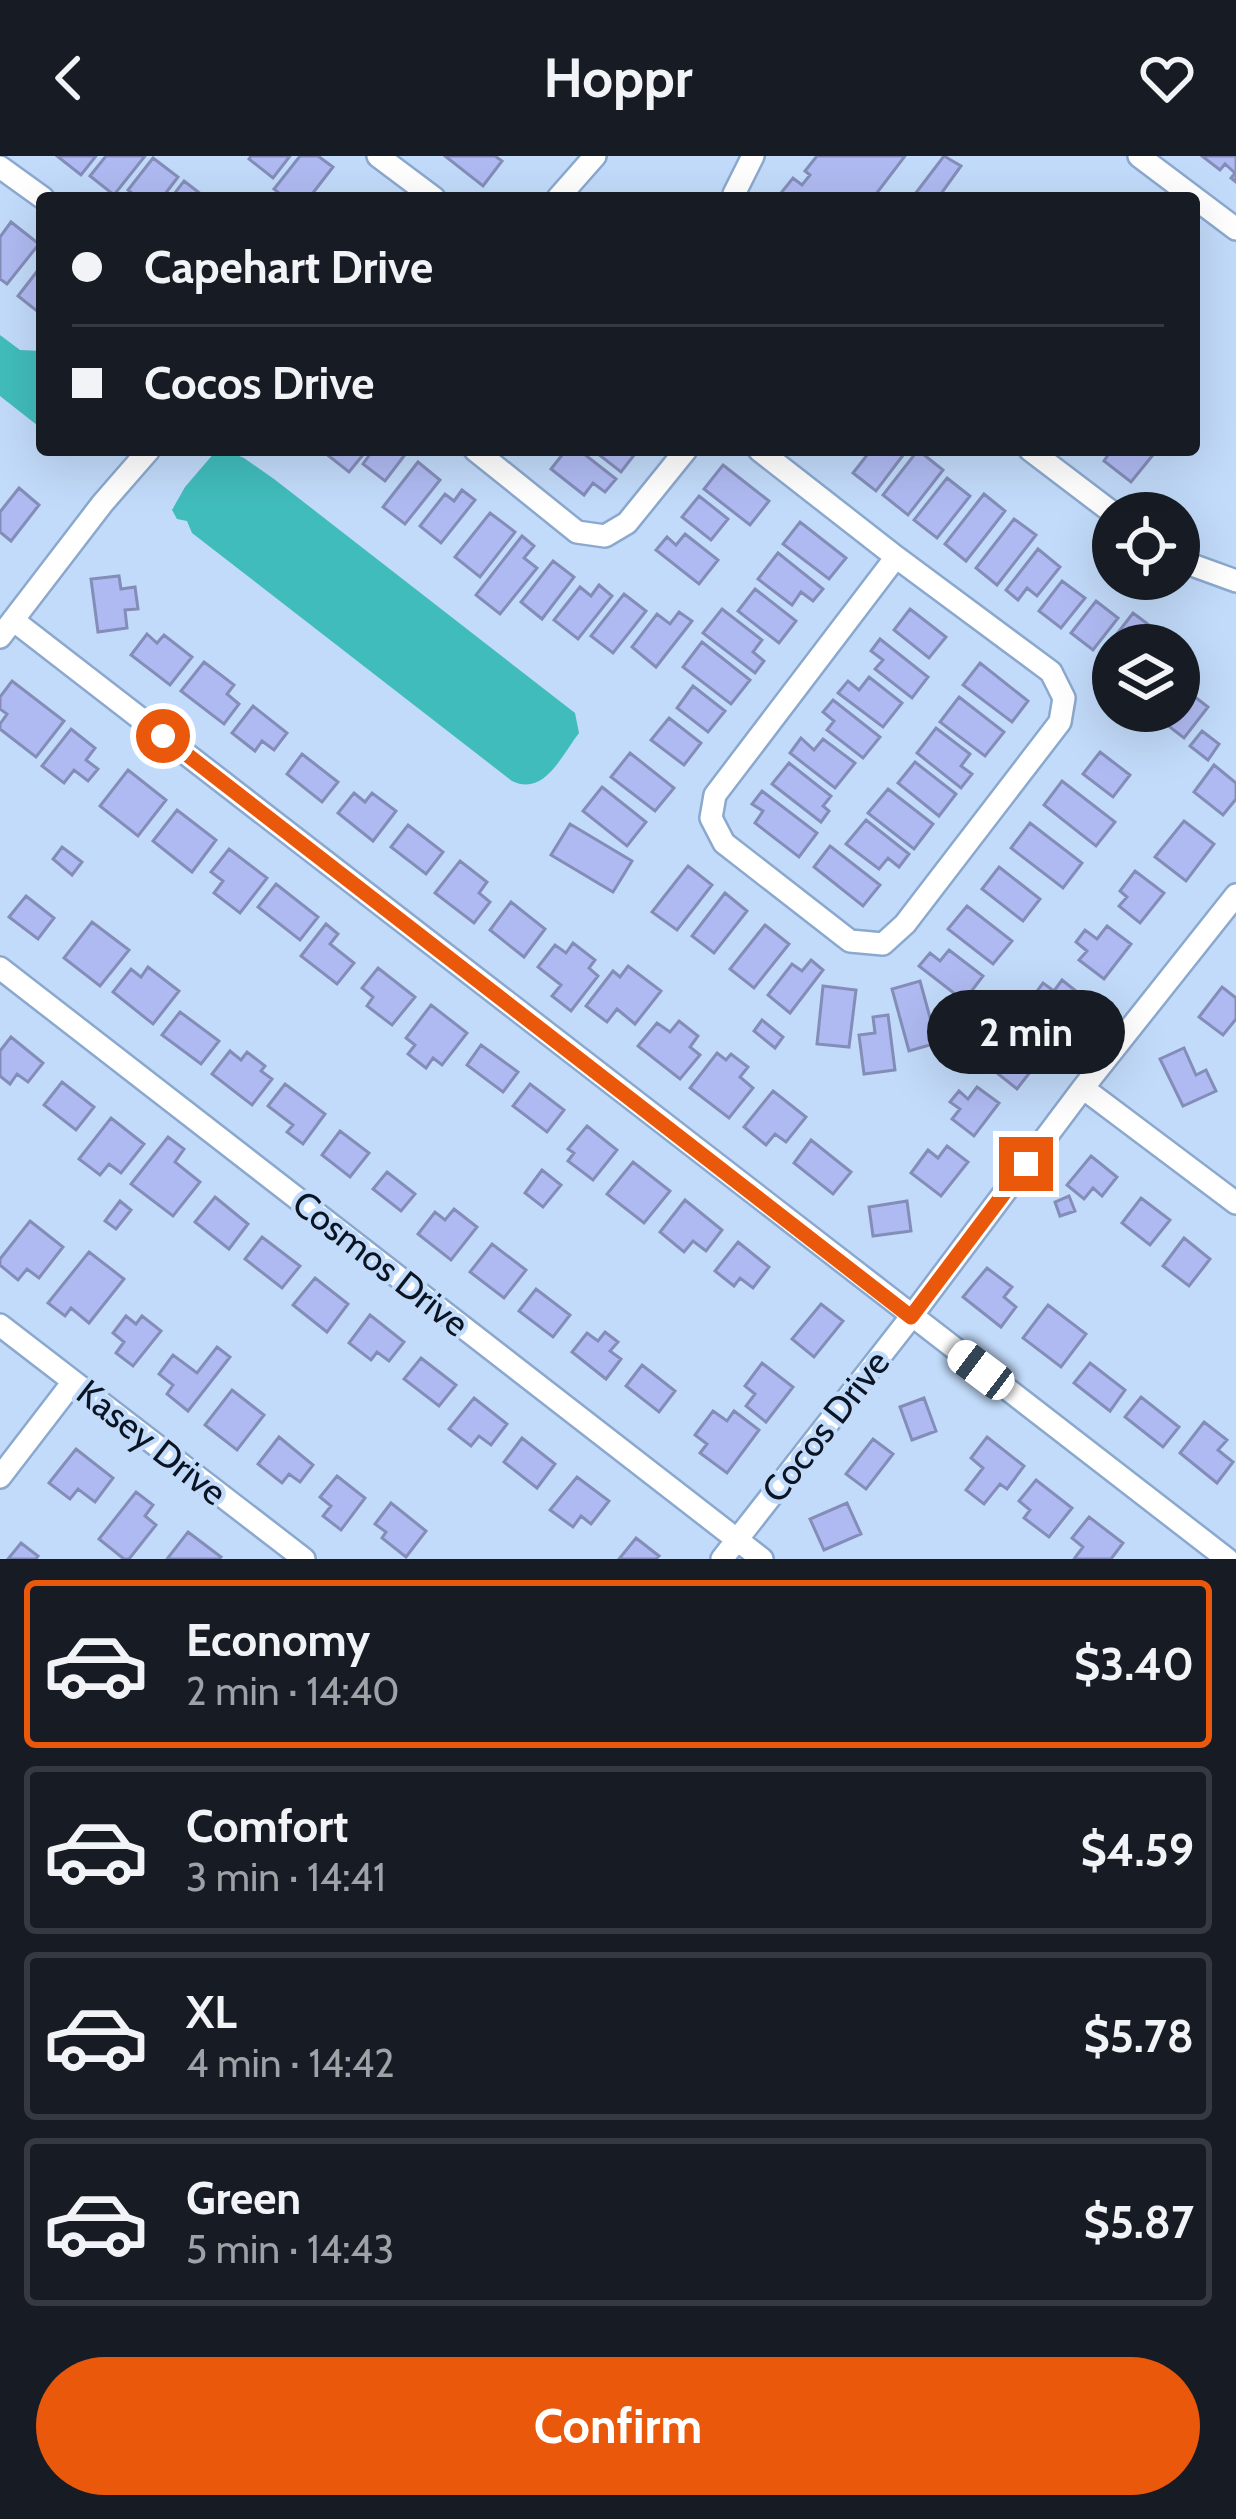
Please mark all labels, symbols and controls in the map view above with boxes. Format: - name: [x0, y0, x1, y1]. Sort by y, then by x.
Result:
- icon: back: [36, 45, 102, 111]
- text: Hoppr: [543, 45, 693, 111]
- icon: heart: [1134, 45, 1200, 111]
- text: Capehart Drive: [144, 240, 433, 294]
- text: Cocos Drive: [144, 356, 375, 410]
- map controls: [1092, 492, 1200, 732]
- button: locate: [1092, 492, 1200, 600]
- button: layers: [1092, 624, 1200, 732]
- route start: [136, 709, 190, 763]
- callout: 2 min: [927, 990, 1125, 1074]
- text: 2 min: [979, 1008, 1073, 1056]
- route end: [999, 1137, 1053, 1191]
- street label: Cosmos Drive: [284, 1181, 478, 1345]
- car: [941, 1334, 1021, 1406]
- street label: Cocos Drive: [752, 1341, 898, 1511]
- street label: Kasey Drive: [68, 1370, 236, 1514]
- icon: car: [42, 1610, 150, 1718]
- text: Economy: [186, 1613, 370, 1667]
- text: $3.40: [1074, 1637, 1194, 1691]
- text: 2 min · 14:40: [186, 1667, 399, 1715]
- icon: car: [42, 1796, 150, 1904]
- text: Comfort: [186, 1799, 349, 1853]
- text: $4.59: [1081, 1823, 1194, 1877]
- text: 3 min · 14:41: [186, 1853, 386, 1901]
- icon: car: [42, 1982, 150, 2090]
- text: XL: [186, 1985, 237, 2039]
- text: $5.78: [1084, 2009, 1194, 2063]
- text: 4 min · 14:42: [186, 2039, 395, 2087]
- icon: car: [42, 2168, 150, 2276]
- text: Green: [186, 2171, 301, 2225]
- text: $5.87: [1084, 2195, 1194, 2249]
- text: 5 min · 14:43: [186, 2225, 394, 2273]
- button: Confirm: [36, 2357, 1200, 2495]

